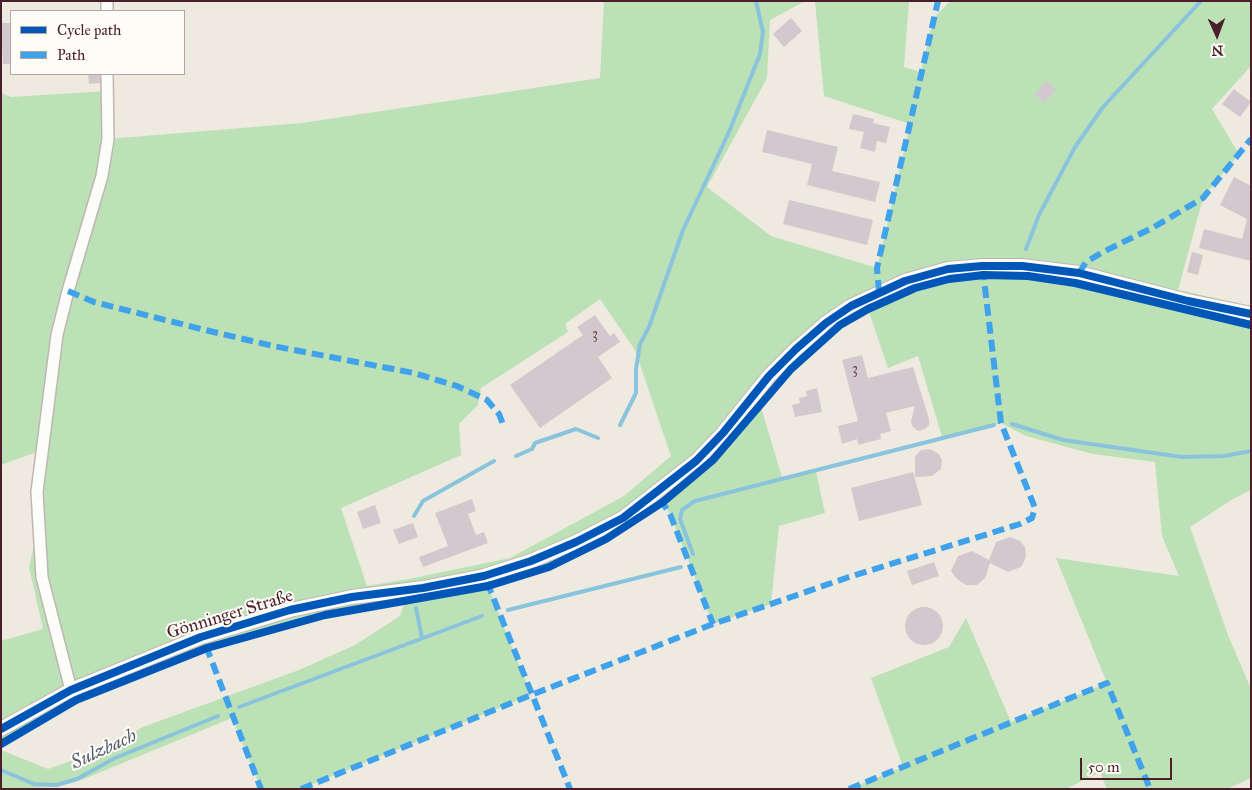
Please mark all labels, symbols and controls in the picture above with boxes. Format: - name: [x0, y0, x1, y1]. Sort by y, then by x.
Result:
- legend: [10, 10, 185, 75]
- north arrow: [1192, 10, 1242, 60]
- text: Cycle path: [57, 21, 121, 39]
- text: N: [1211, 42, 1224, 59]
- text: Path: [57, 46, 85, 64]
- house number: 3: [592, 325, 598, 343]
- house number: 3: [852, 360, 858, 378]
- street label: Gönninger Straße: [164, 586, 296, 644]
- water label: Sulzbach: [68, 725, 140, 775]
- scale bar: [1082, 748, 1174, 780]
- text: 50 m: [1088, 758, 1120, 776]

